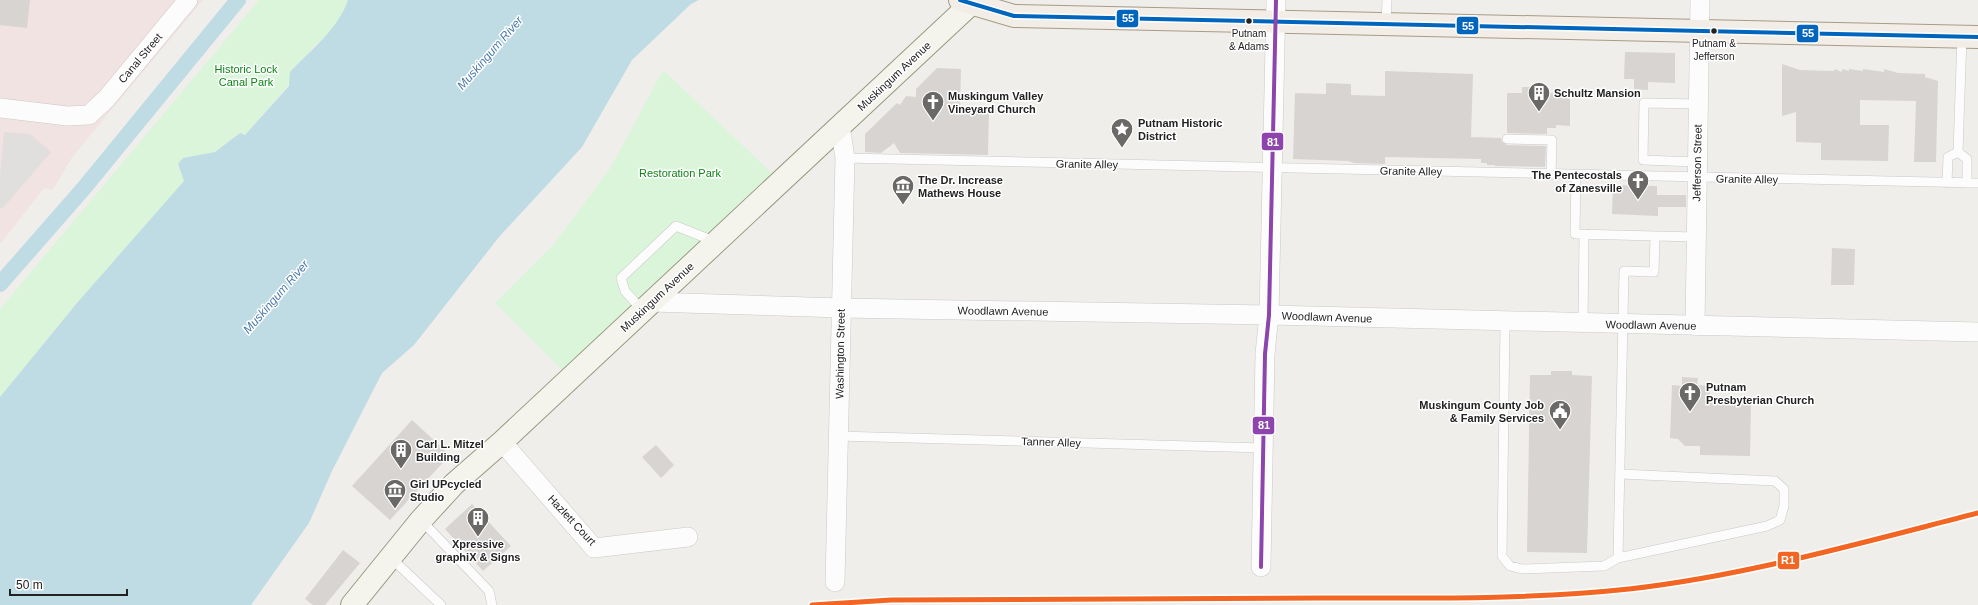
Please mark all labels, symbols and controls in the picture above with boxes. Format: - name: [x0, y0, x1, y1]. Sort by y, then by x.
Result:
- line badge: 55: [1116, 9, 1139, 28]
- text: 55: [1122, 12, 1134, 24]
- water label: Muskingum River: [454, 13, 526, 93]
- marker: Putnam & Adams: [1244, 16, 1254, 26]
- line badge: 55: [1456, 16, 1479, 35]
- text: 55: [1462, 20, 1474, 32]
- line badge: 55: [1796, 24, 1819, 43]
- marker: Putnam & Jefferson: [1709, 26, 1719, 36]
- text: 55: [1802, 27, 1814, 39]
- place label: Putnam & Adams: [1229, 28, 1269, 52]
- street label: Canal Street: [116, 31, 164, 85]
- place label: Putnam & Jefferson: [1692, 38, 1736, 62]
- street label: Muskingum Avenue: [855, 39, 933, 113]
- park label: Historic Lock Canal Park: [215, 63, 278, 88]
- building icon: Schultz Mansion: [1526, 80, 1552, 113]
- place label: Schultz Mansion: [1554, 87, 1641, 99]
- church icon: Muskingum Valley Vineyard Church: [920, 89, 946, 122]
- place label: Muskingum Valley Vineyard Church: [948, 90, 1044, 115]
- place icon: Putnam Historic District: [1109, 116, 1135, 149]
- place label: Putnam Historic District: [1138, 117, 1222, 142]
- street label: Jefferson Street: [1690, 124, 1704, 202]
- line badge: 81: [1261, 132, 1284, 151]
- text: 81: [1267, 136, 1279, 148]
- street label: Granite Alley: [1056, 157, 1119, 171]
- street label: Granite Alley: [1380, 164, 1443, 178]
- park label: Restoration Park: [639, 167, 721, 179]
- church icon: The Pentecostals of Zanesville: [1625, 168, 1651, 201]
- place label: The Pentecostals of Zanesville: [1532, 169, 1622, 194]
- street label: Granite Alley: [1716, 172, 1779, 186]
- museum icon: The Dr. Increase Mathews House: [890, 173, 916, 206]
- place label: The Dr. Increase Mathews House: [918, 174, 1003, 199]
- water label: Muskingum River: [240, 257, 312, 337]
- street label: Muskingum Avenue: [618, 260, 696, 334]
- street label: Woodlawn Avenue: [958, 304, 1048, 318]
- street label: Washington Street: [833, 309, 847, 399]
- street label: Woodlawn Avenue: [1281, 309, 1373, 325]
- street label: Woodlawn Avenue: [1606, 318, 1696, 332]
- church icon: Putnam Presbyterian Church: [1677, 380, 1703, 413]
- place label: Putnam Presbyterian Church: [1706, 381, 1814, 406]
- public building icon: Muskingum County Job & Family Services: [1547, 398, 1573, 431]
- place label: Muskingum County Job & Family Services: [1419, 399, 1544, 424]
- line badge: 81: [1252, 416, 1275, 435]
- text: 81: [1258, 419, 1270, 431]
- street label: Tanner Alley: [1021, 435, 1082, 449]
- building icon: Carl L. Mitzel Building: [388, 437, 414, 470]
- place label: Carl L. Mitzel Building: [416, 438, 484, 463]
- museum icon: Girl UPcycled Studio: [382, 477, 408, 510]
- place label: Girl UPcycled Studio: [410, 478, 482, 503]
- street label: Hazlett Court: [546, 492, 598, 548]
- building icon: Xpressive graphiX & Signs: [465, 505, 491, 538]
- place label: Xpressive graphiX & Signs: [436, 538, 520, 563]
- line badge: R1: [1777, 551, 1800, 570]
- text: R1: [1781, 554, 1795, 566]
- scale bar: [10, 571, 127, 597]
- text: 50 m: [16, 578, 43, 592]

